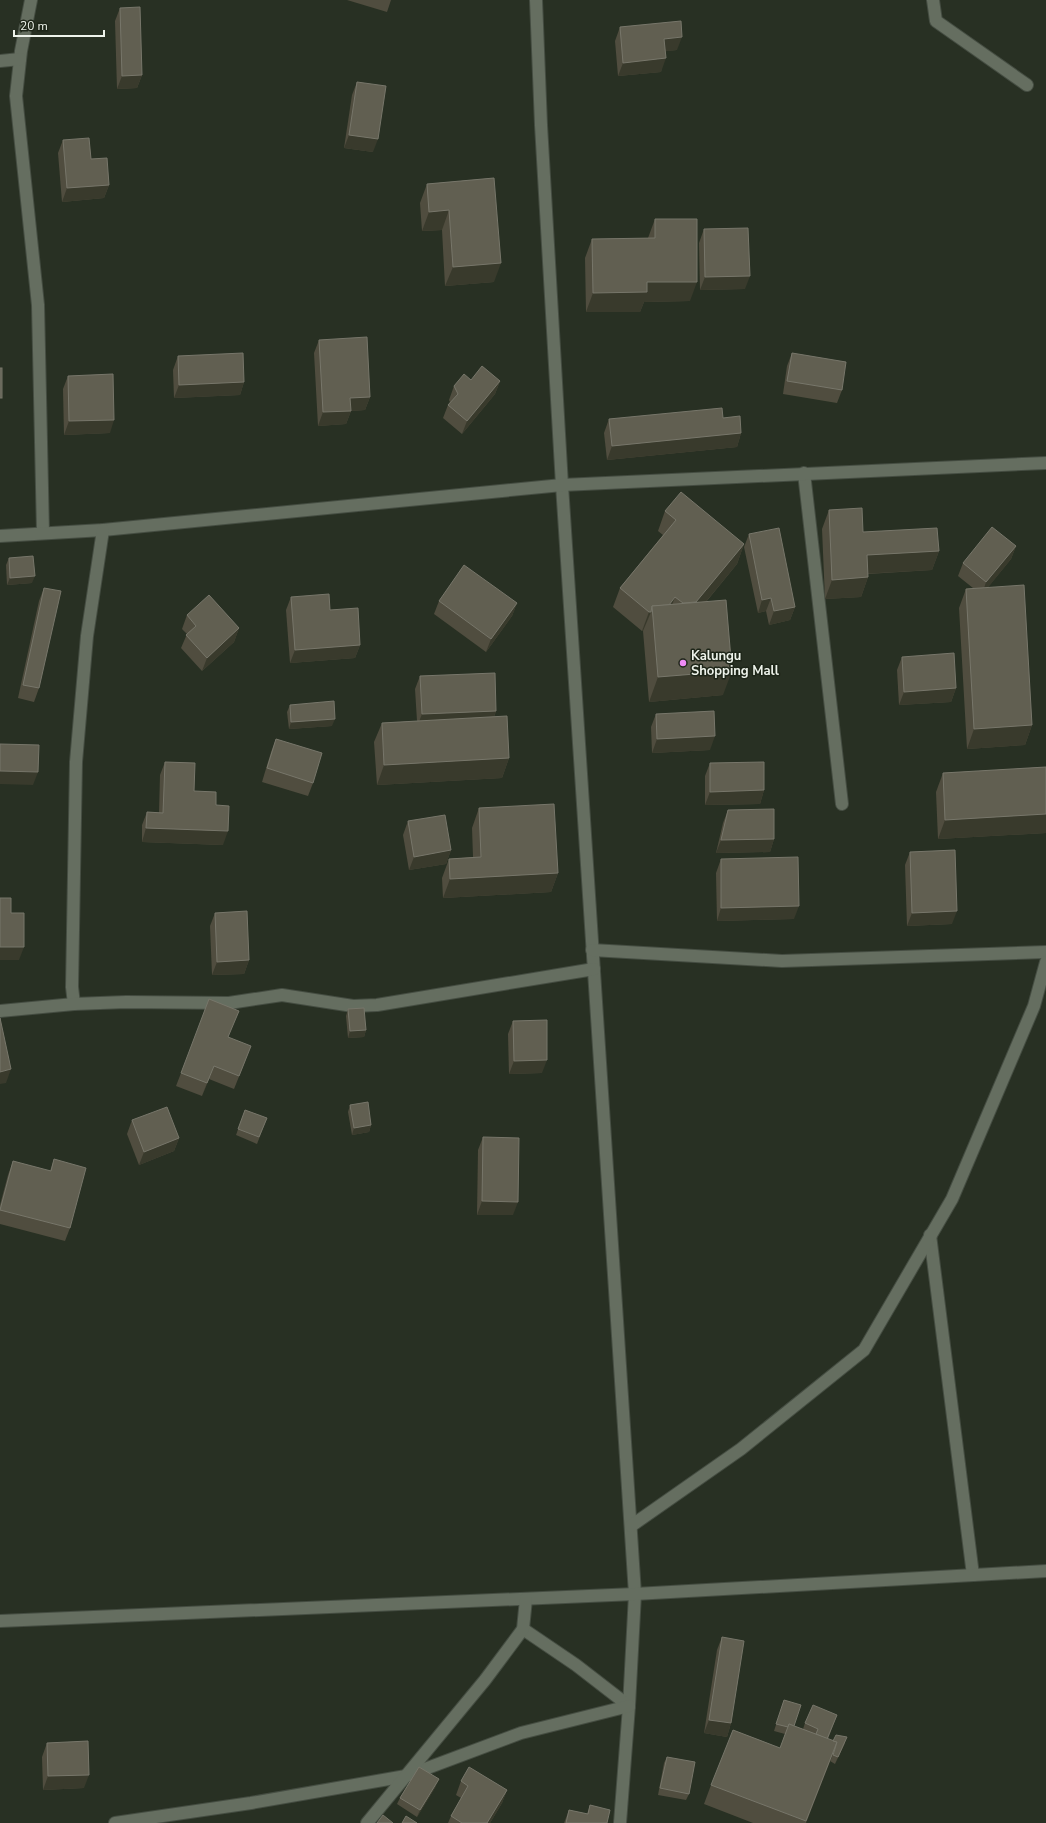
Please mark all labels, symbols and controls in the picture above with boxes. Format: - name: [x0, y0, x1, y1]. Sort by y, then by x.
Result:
- scale bar: [14, 12, 104, 38]
- text: 20 m: [20, 18, 48, 34]
- place label: Kalungu Shopping Mall: [691, 647, 780, 680]
- marker: Kalungu Shopping Mall: [678, 658, 688, 668]

